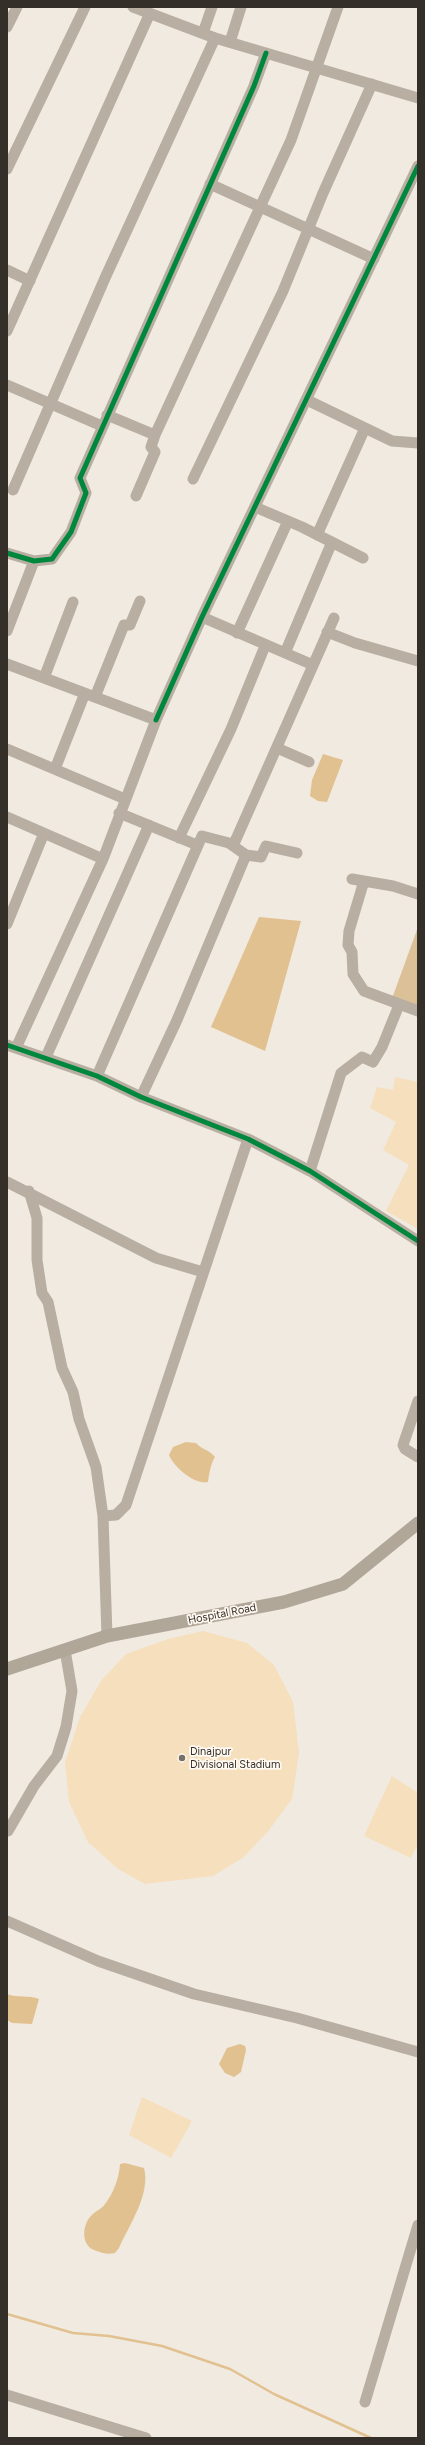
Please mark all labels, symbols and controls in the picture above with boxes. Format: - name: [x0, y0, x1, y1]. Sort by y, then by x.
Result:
- street label: Hospital Road: [187, 1601, 257, 1627]
- place label: Dinajpur Divisional Stadium: [190, 1745, 280, 1771]
- marker: Dinajpur Divisional Stadium: [177, 1753, 187, 1763]

